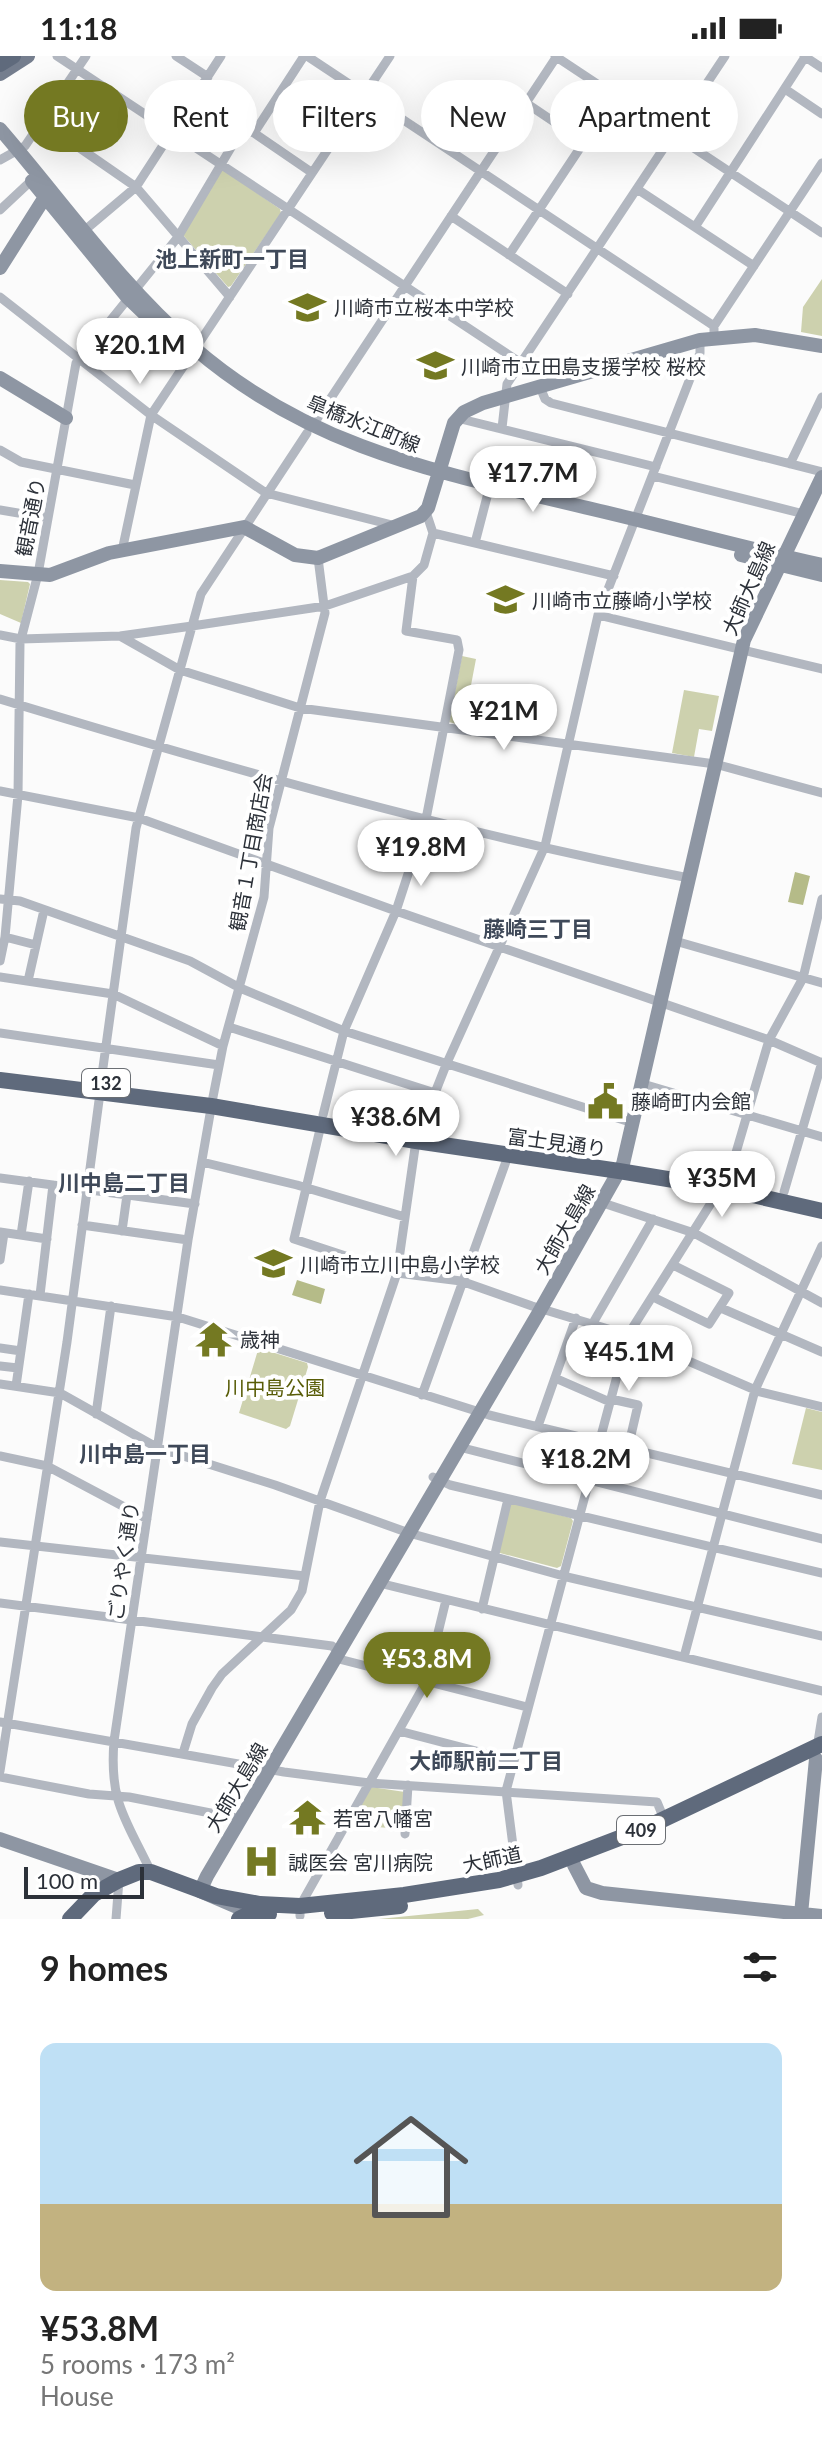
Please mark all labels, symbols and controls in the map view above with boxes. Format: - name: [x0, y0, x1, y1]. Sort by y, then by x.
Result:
- text: 11:18: [40, 10, 117, 46]
- chip: Buy: [24, 80, 128, 152]
- chip: Rent: [144, 80, 257, 152]
- chip: Filters: [273, 80, 405, 152]
- chip: New: [421, 80, 534, 152]
- chip: Apartment: [550, 80, 738, 152]
- district label: 池上新町一丁目: [155, 245, 309, 272]
- school or university icon: 川崎市立桜本中学校: [289, 288, 327, 326]
- place label: 川崎市立桜本中学校: [334, 295, 514, 319]
- pin: ¥20.1M: [75, 318, 205, 386]
- text: ¥20.1M: [94, 328, 186, 360]
- school or university icon: 川崎市立田島支援学校 桜校: [416, 347, 454, 385]
- place label: 川崎市立田島支援学校 桜校: [461, 354, 706, 378]
- street label: 皐橋水江町線: [304, 389, 424, 457]
- pin: ¥17.7M: [468, 446, 598, 514]
- text: ¥17.7M: [487, 456, 579, 488]
- street label: 観音通り: [11, 475, 49, 559]
- street label: 大師大島線: [717, 537, 779, 639]
- school or university icon: 川崎市立藤崎小学校: [487, 581, 525, 619]
- place label: 川崎市立藤崎小学校: [532, 588, 712, 612]
- pin: ¥21M: [457, 684, 551, 752]
- text: ¥21M: [469, 694, 539, 726]
- street label: 観音１丁目商店会: [224, 771, 276, 933]
- pin: ¥19.8M: [356, 820, 486, 888]
- text: ¥19.8M: [375, 830, 467, 862]
- district label: 藤崎三丁目: [483, 915, 593, 942]
- road number: 132: [82, 1069, 130, 1097]
- public building icon: 藤崎町内会館: [586, 1082, 624, 1120]
- place label: 藤崎町内会館: [631, 1089, 751, 1113]
- pin: ¥38.6M: [331, 1090, 461, 1158]
- text: ¥38.6M: [350, 1100, 442, 1132]
- street label: 富士見通り: [506, 1123, 608, 1161]
- pin: ¥35M: [675, 1151, 769, 1219]
- text: ¥35M: [687, 1161, 757, 1193]
- district label: 川中島二丁目: [58, 1169, 190, 1196]
- street label: 大師大島線: [529, 1180, 599, 1278]
- school or university icon: 川崎市立川中島小学校: [255, 1245, 293, 1283]
- place label: 川崎市立川中島小学校: [300, 1252, 500, 1276]
- temple icon: 歳神: [195, 1320, 233, 1358]
- pin: ¥45.1M: [564, 1325, 694, 1393]
- place label: 歳神: [240, 1327, 280, 1351]
- text: ¥45.1M: [583, 1335, 675, 1367]
- park label: 川中島公園: [225, 1375, 325, 1399]
- pin: ¥18.2M: [521, 1432, 651, 1500]
- district label: 川中島一丁目: [79, 1440, 211, 1467]
- text: ¥18.2M: [540, 1442, 632, 1474]
- street label: ごりやく通り: [103, 1500, 143, 1622]
- pin: ¥53.8M: [362, 1632, 492, 1700]
- text: ¥53.8M: [381, 1642, 473, 1674]
- street label: 大師大島線: [200, 1738, 272, 1836]
- district label: 大師駅前二丁目: [409, 1747, 563, 1774]
- temple icon: 若宮八幡宮: [288, 1799, 326, 1837]
- place label: 若宮八幡宮: [333, 1806, 433, 1830]
- road number: 409: [617, 1816, 665, 1844]
- street label: 大師道: [460, 1841, 524, 1877]
- hospital icon: 誠医会 宮川病院: [243, 1843, 281, 1881]
- place label: 誠医会 宮川病院: [288, 1850, 433, 1874]
- scale bar: [24, 1863, 144, 1899]
- text: 100 m: [36, 1867, 98, 1894]
- icon: filters: [738, 1945, 782, 1989]
- text: 9 homes: [40, 1947, 168, 1988]
- icon: home: [339, 2095, 483, 2239]
- text: ¥53.8M: [40, 2307, 159, 2348]
- text: 5 rooms · 173 m²: [40, 2348, 235, 2380]
- text: House: [40, 2380, 114, 2412]

